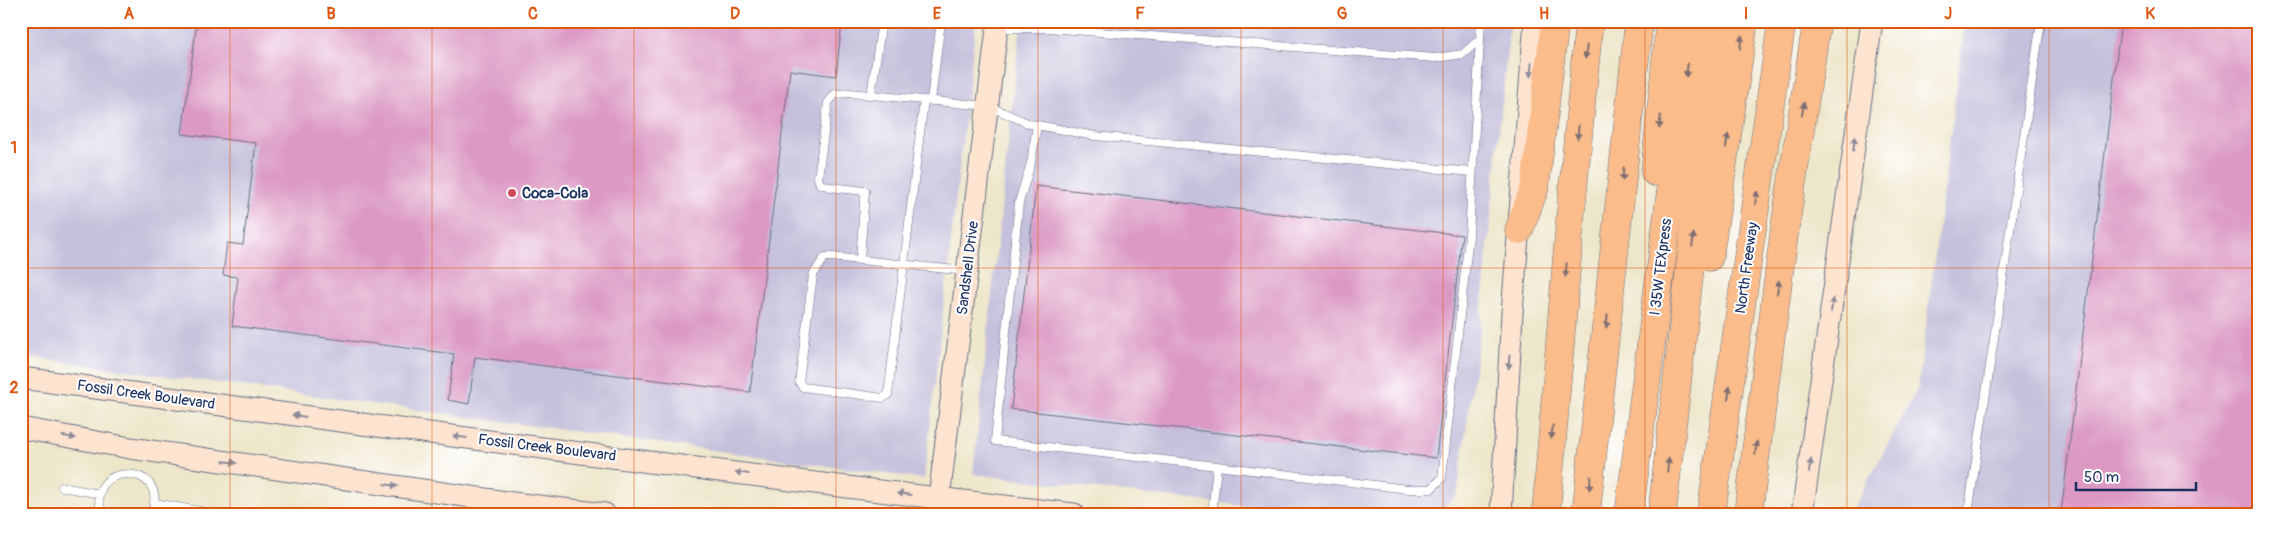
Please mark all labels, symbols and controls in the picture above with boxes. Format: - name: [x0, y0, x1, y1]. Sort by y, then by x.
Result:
- text: A: [124, 4, 135, 24]
- text: B: [326, 4, 336, 24]
- text: C: [528, 4, 538, 24]
- text: D: [730, 4, 740, 24]
- text: E: [933, 4, 942, 24]
- text: F: [1135, 4, 1145, 24]
- text: G: [1337, 4, 1348, 24]
- text: H: [1539, 4, 1549, 24]
- text: I: [1744, 4, 1748, 24]
- text: J: [1944, 4, 1952, 24]
- text: K: [2145, 4, 2155, 24]
- one-way arrow: [1738, 33, 1746, 49]
- one-way arrow: [1582, 45, 1590, 61]
- one-way arrow: [1527, 62, 1535, 78]
- one-way arrow: [1683, 62, 1691, 78]
- one-way arrow: [1800, 100, 1808, 116]
- one-way arrow: [1656, 114, 1664, 130]
- one-way arrow: [1574, 124, 1582, 140]
- one-way arrow: [1723, 133, 1731, 149]
- one-way arrow: [1851, 135, 1859, 151]
- text: 1: [11, 138, 17, 158]
- one-way arrow: [1619, 166, 1627, 182]
- place label: Coca-Cola: [522, 184, 588, 203]
- marker: Coca-Cola: [506, 187, 518, 199]
- one-way arrow: [1753, 189, 1761, 205]
- street label: I 35W TEXpress: [1646, 217, 1676, 317]
- street label: Sandshell Drive: [953, 219, 983, 316]
- street label: North Freeway: [1731, 220, 1763, 315]
- one-way arrow: [1689, 232, 1697, 248]
- one-way arrow: [1562, 262, 1570, 278]
- one-way arrow: [1774, 279, 1782, 295]
- one-way arrow: [1828, 296, 1836, 312]
- one-way arrow: [1603, 314, 1611, 330]
- one-way arrow: [1505, 354, 1513, 370]
- street label: Fossil Creek Boulevard: [76, 376, 216, 414]
- text: 2: [10, 378, 19, 398]
- one-way arrow: [1725, 385, 1733, 401]
- one-way arrow: [290, 411, 306, 419]
- one-way arrow: [1548, 424, 1556, 440]
- street label: Fossil Creek Boulevard: [477, 430, 617, 466]
- one-way arrow: [62, 433, 78, 441]
- one-way arrow: [451, 433, 467, 441]
- one-way arrow: [1752, 440, 1760, 456]
- one-way arrow: [1664, 457, 1672, 473]
- one-way arrow: [1806, 457, 1814, 473]
- one-way arrow: [222, 458, 238, 466]
- scale bar: [2076, 460, 2196, 492]
- text: 50 m: [2084, 468, 2119, 487]
- one-way arrow: [734, 469, 750, 477]
- one-way arrow: [1586, 475, 1594, 491]
- one-way arrow: [383, 481, 399, 489]
- one-way arrow: [895, 490, 911, 498]

